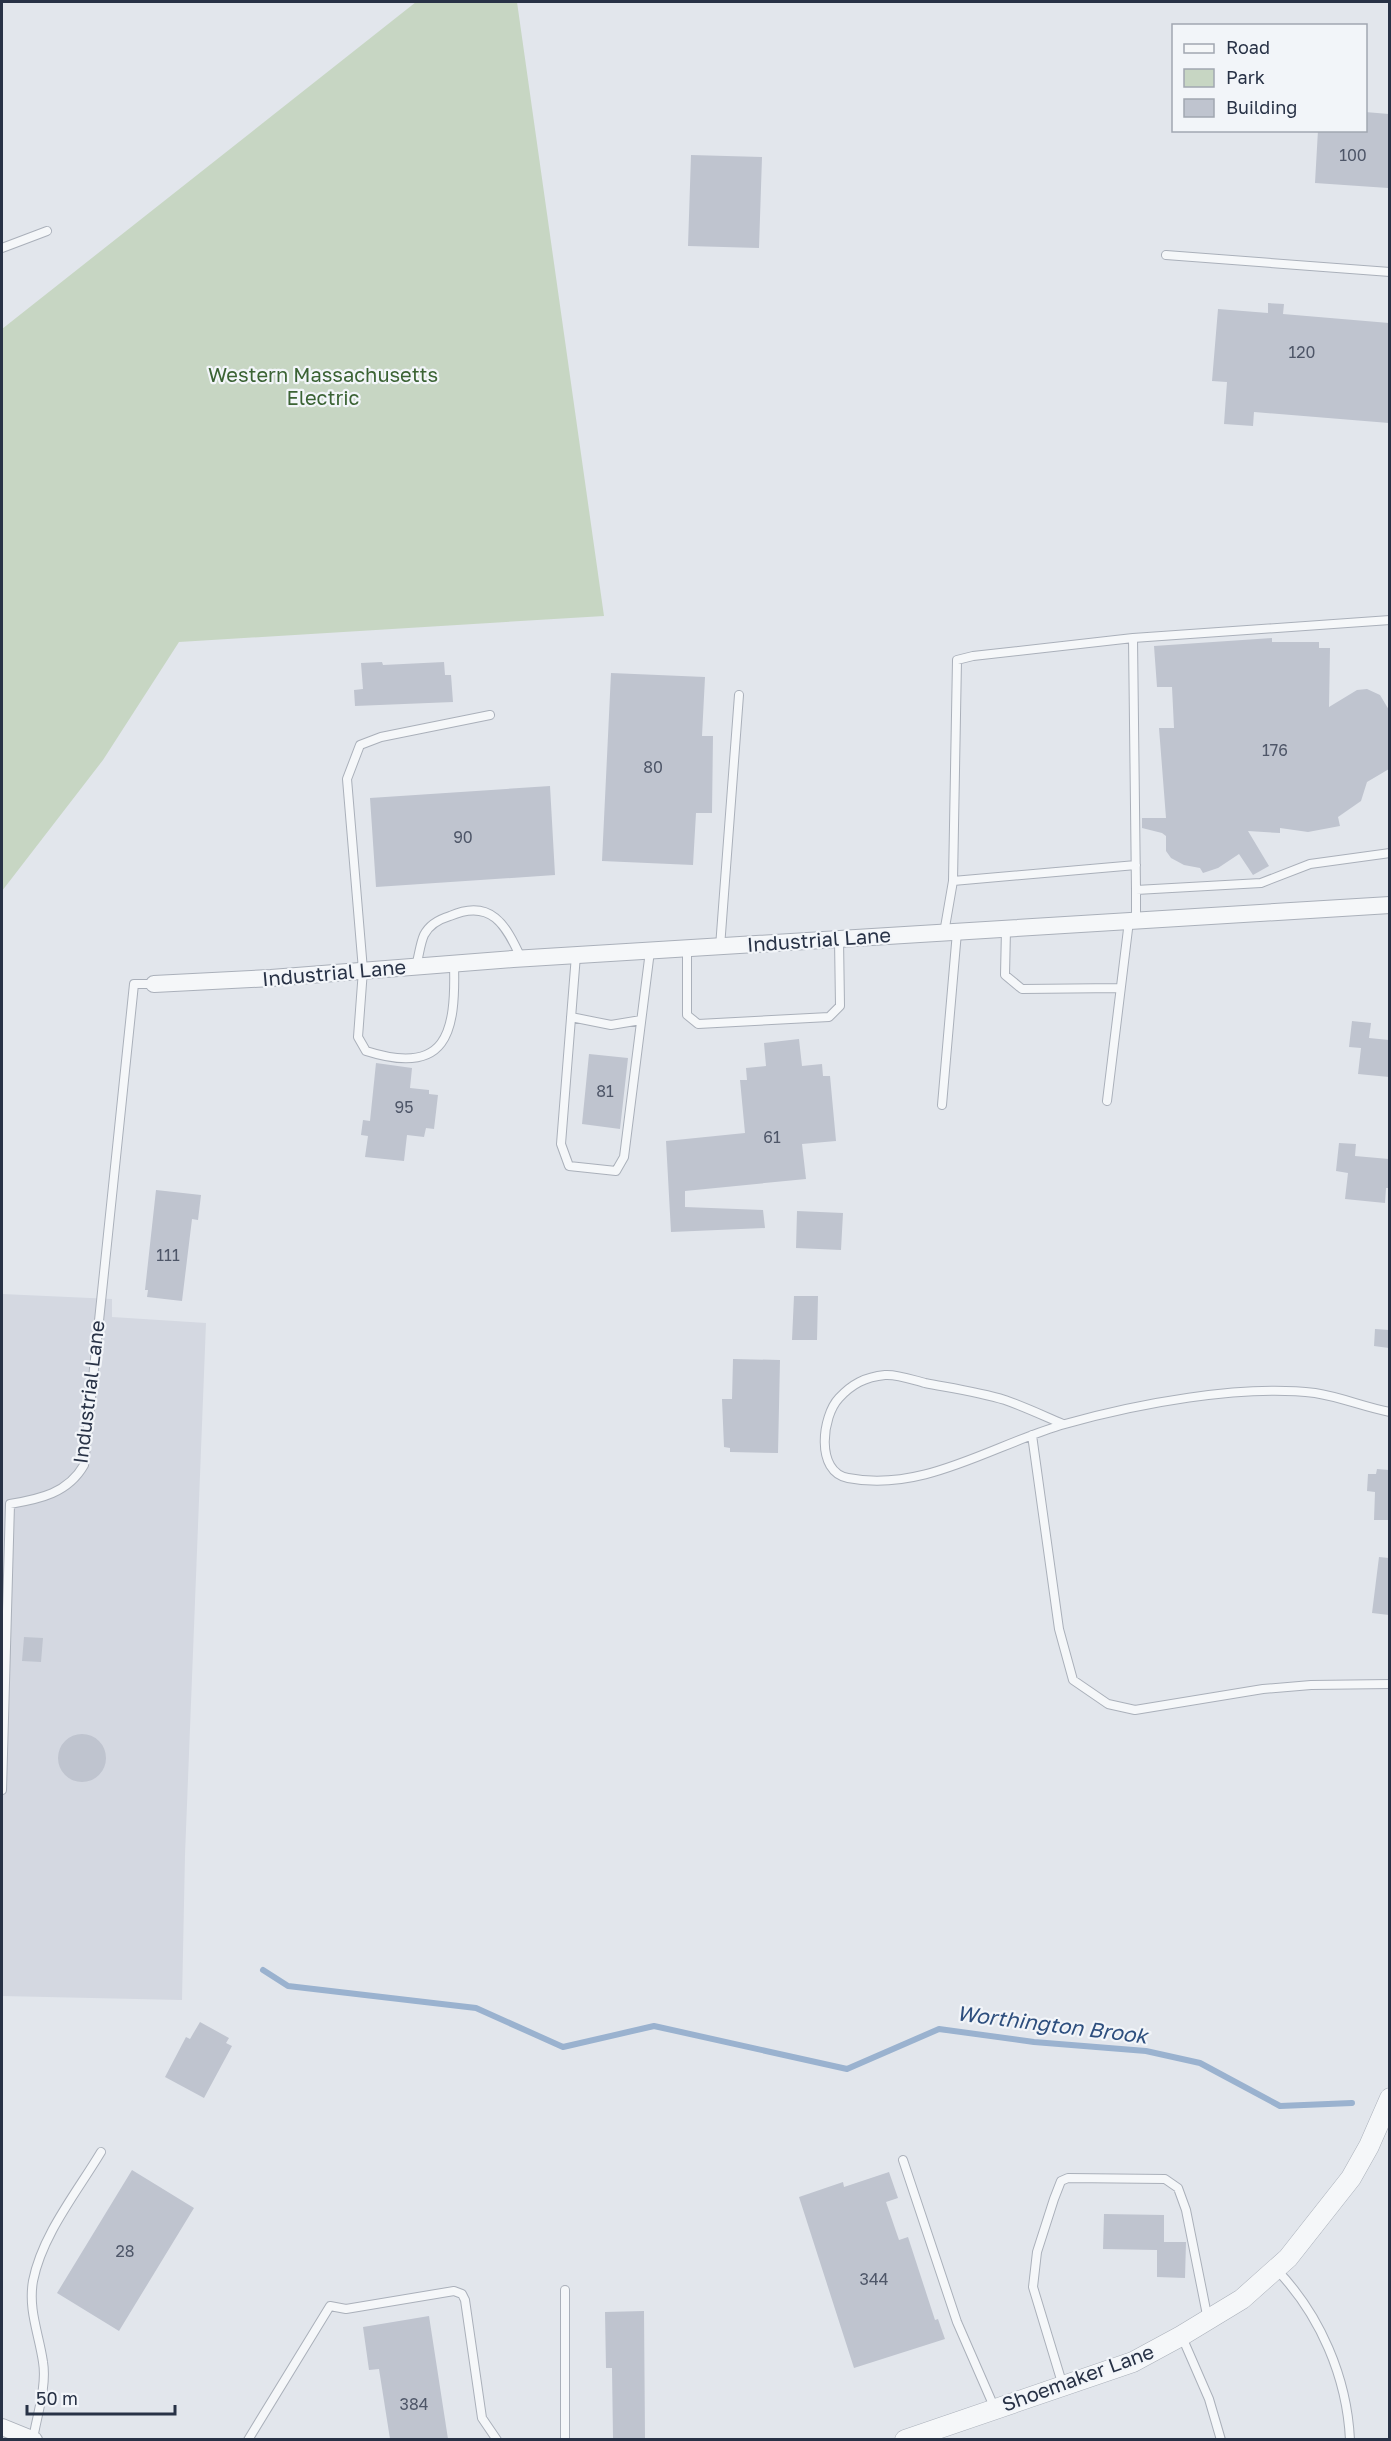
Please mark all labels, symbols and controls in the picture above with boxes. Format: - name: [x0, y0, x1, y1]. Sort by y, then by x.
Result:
- legend: [1172, 24, 1367, 132]
- text: Road: [1226, 36, 1270, 58]
- text: Park: [1226, 66, 1265, 88]
- text: Building: [1226, 96, 1297, 118]
- house number: 100: [1339, 145, 1367, 165]
- house number: 120: [1289, 342, 1315, 362]
- park label: Western Massachusetts Electric: [208, 362, 438, 409]
- house number: 176: [1262, 740, 1288, 760]
- house number: 80: [643, 757, 663, 777]
- house number: 90: [453, 827, 473, 847]
- street label: Industrial Lane: [746, 922, 892, 956]
- street label: Industrial Lane: [261, 954, 407, 990]
- house number: 81: [596, 1081, 614, 1101]
- house number: 95: [395, 1097, 413, 1117]
- house number: 61: [763, 1127, 781, 1147]
- house number: 111: [156, 1245, 180, 1265]
- street label: Industrial Lane: [67, 1319, 109, 1465]
- water label: Worthington Brook: [955, 1999, 1151, 2049]
- house number: 28: [115, 2241, 135, 2261]
- house number: 344: [860, 2269, 888, 2289]
- street label: Shoemaker Lane: [998, 2338, 1157, 2416]
- scale bar: [27, 2378, 176, 2416]
- text: 50 m: [36, 2387, 78, 2409]
- house number: 384: [400, 2394, 428, 2414]

